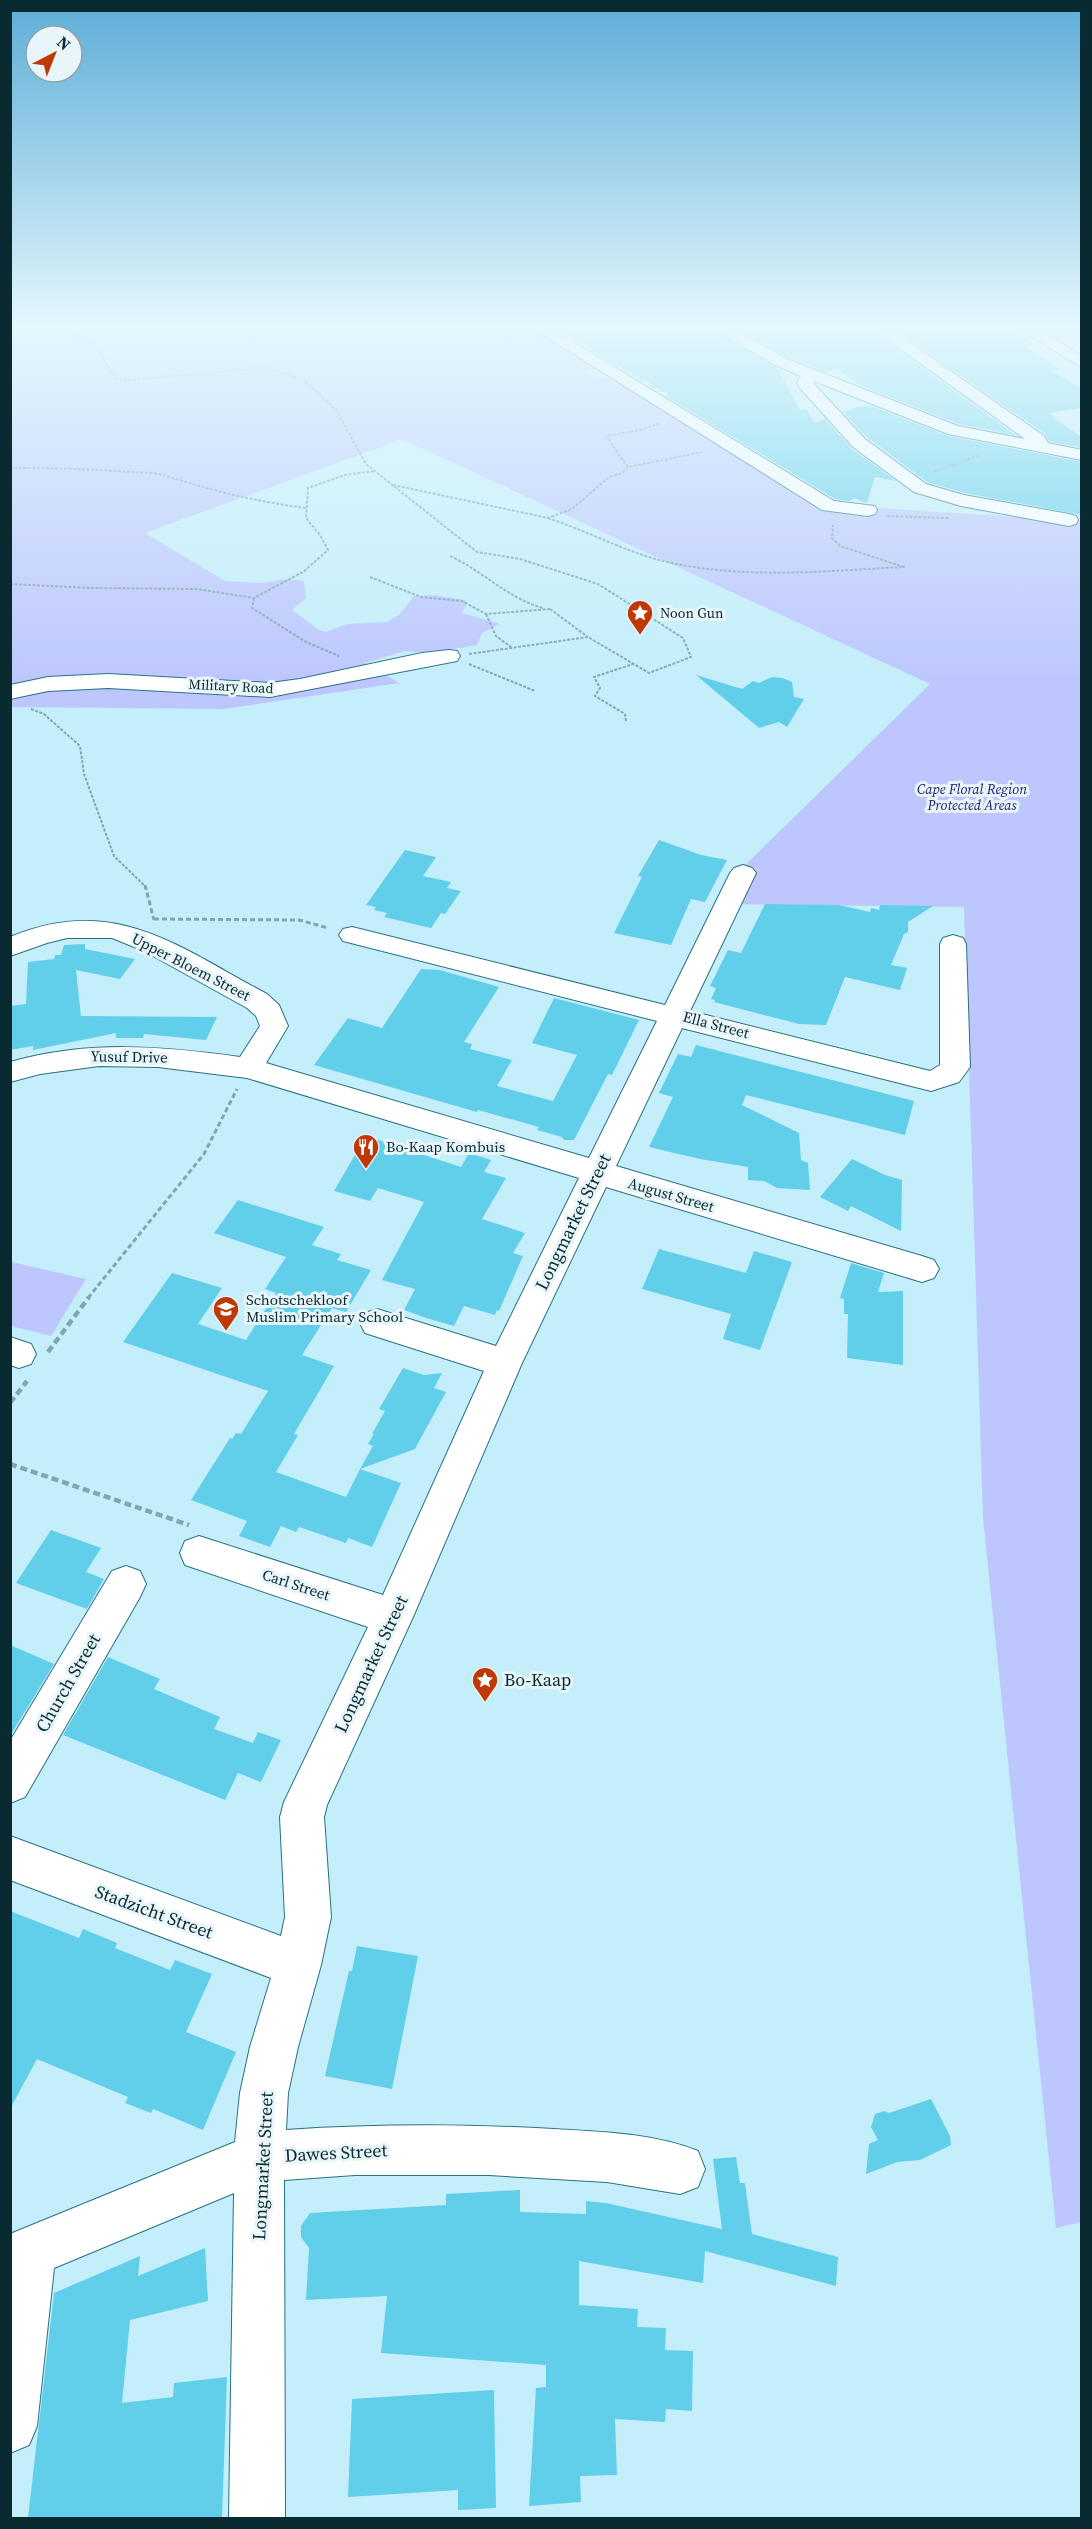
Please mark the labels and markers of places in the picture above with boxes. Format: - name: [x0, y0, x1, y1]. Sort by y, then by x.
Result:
- place icon: Noon Gun: [625, 598, 655, 636]
- place label: Noon Gun: [660, 603, 724, 623]
- restaurant icon: Bo-Kaap Kombuis: [351, 1132, 381, 1170]
- place label: Bo-Kaap Kombuis: [386, 1136, 505, 1157]
- place label: Schotschekloof Muslim Primary School: [246, 1289, 404, 1327]
- school or university icon: Schotschekloof Muslim Primary School: [211, 1294, 241, 1332]
- place icon: Bo-Kaap: [470, 1665, 500, 1703]
- place label: Bo-Kaap: [504, 1667, 571, 1692]

